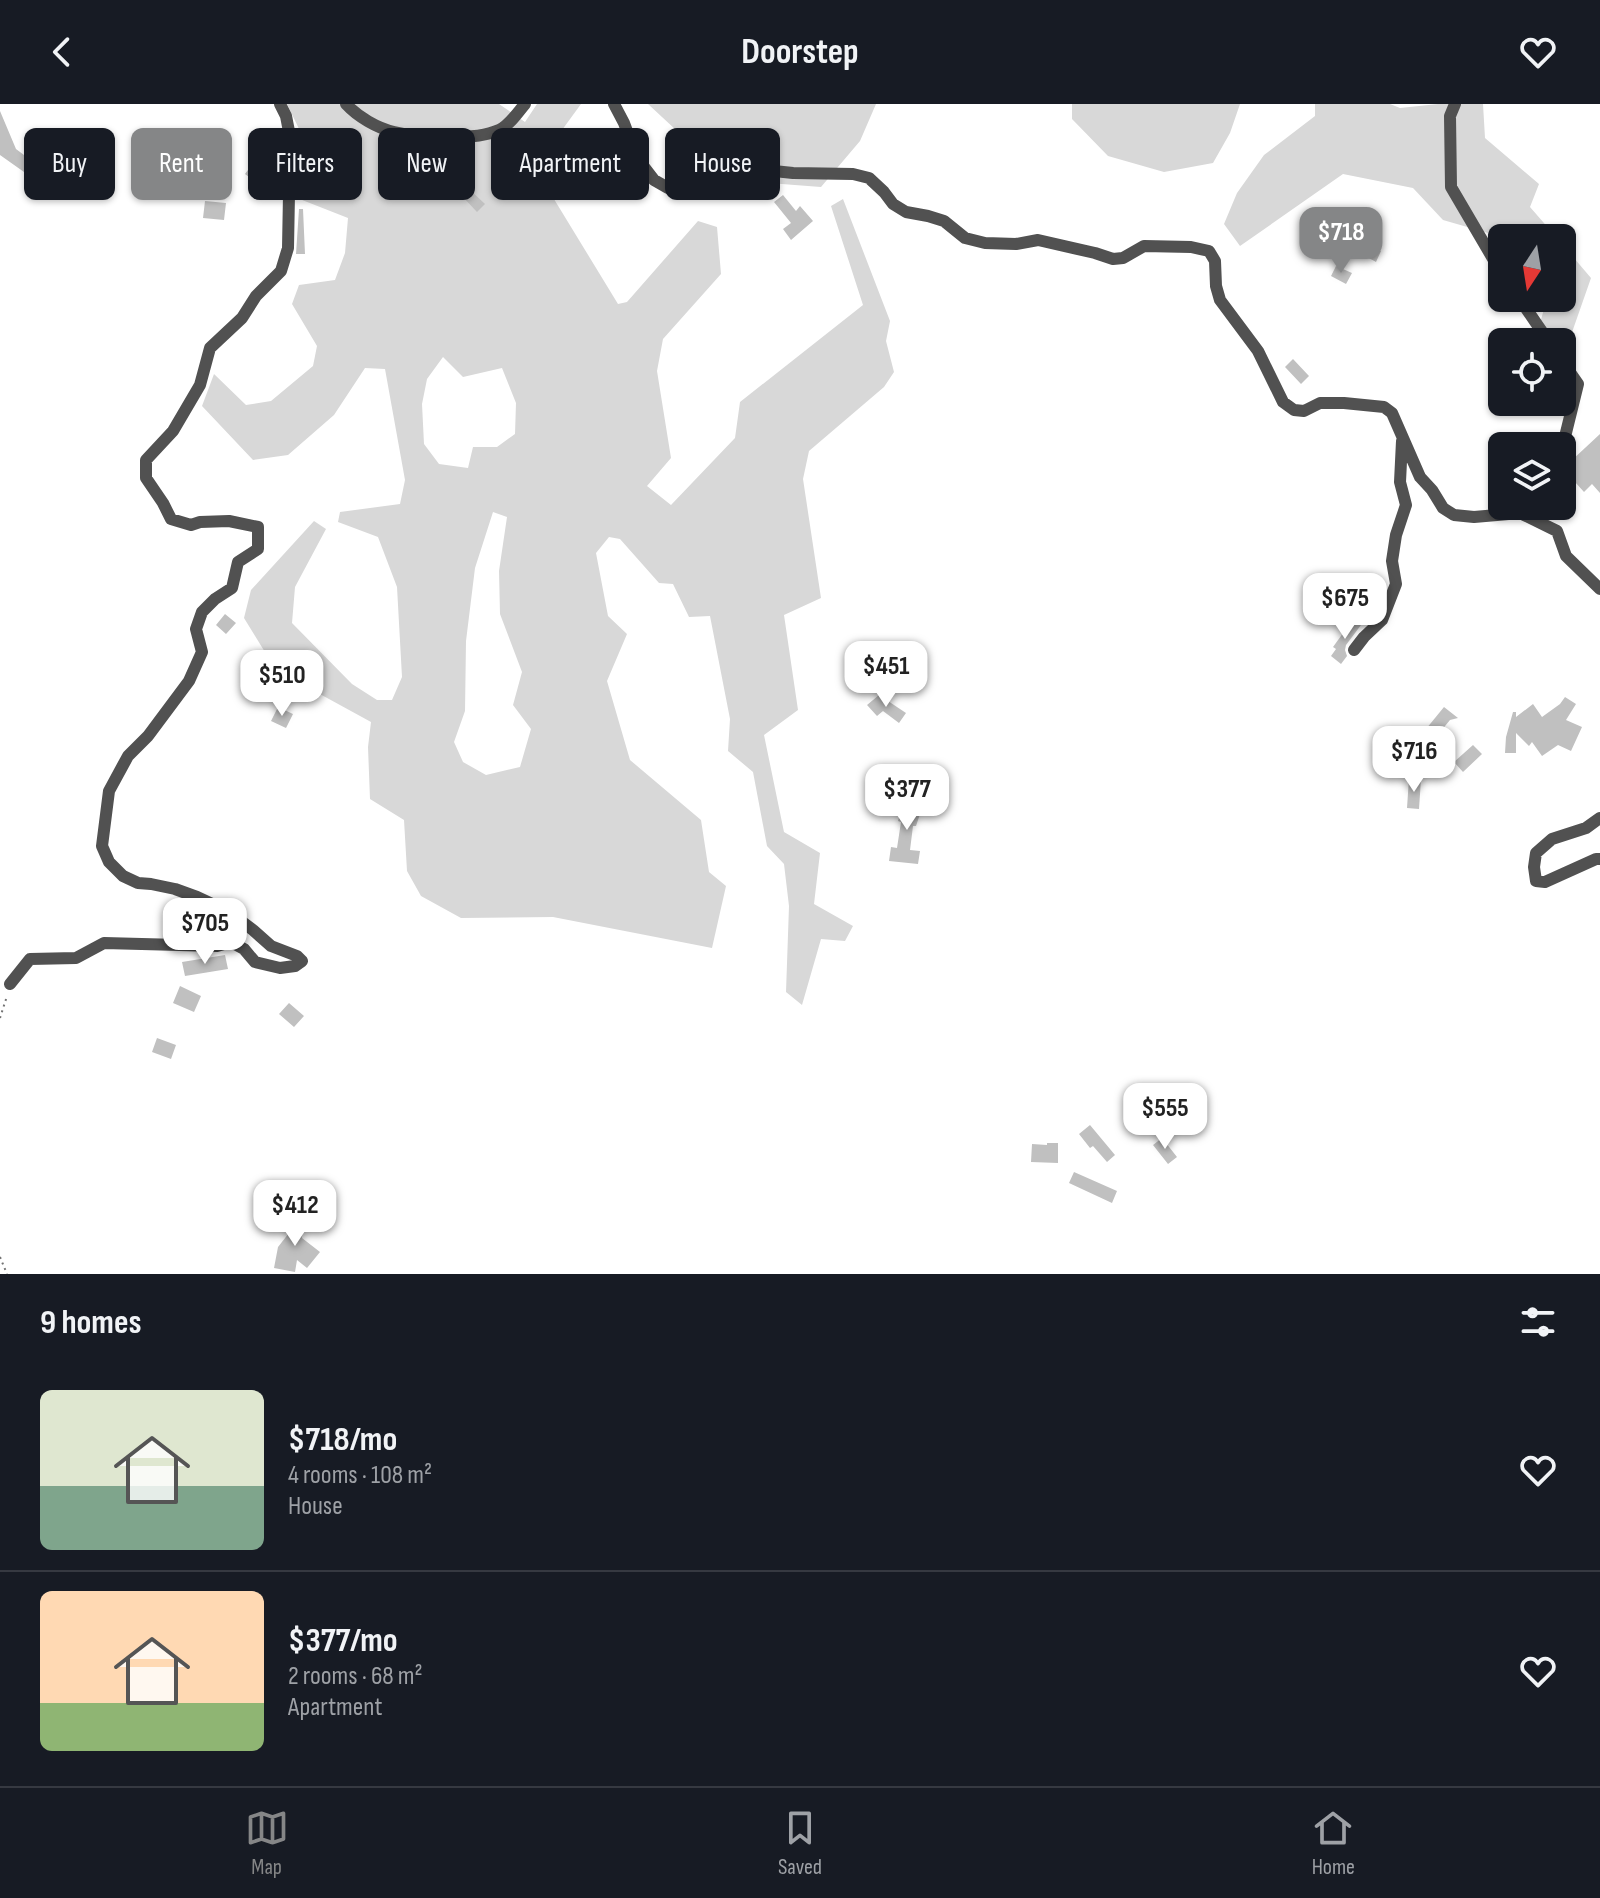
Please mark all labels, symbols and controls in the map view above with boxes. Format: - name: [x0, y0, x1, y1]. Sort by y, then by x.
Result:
- icon: back: [40, 30, 84, 74]
- icon: heart: [1516, 30, 1560, 74]
- text: Doorstep: [741, 31, 859, 74]
- chip: Buy: [24, 128, 115, 200]
- chip: Rent: [131, 128, 232, 200]
- chip: Filters: [248, 128, 362, 200]
- chip: New: [378, 128, 475, 200]
- chip: Apartment: [491, 128, 649, 200]
- chip: House: [665, 128, 780, 200]
- pin: $718: [1294, 207, 1388, 275]
- text: $718: [1317, 217, 1365, 248]
- north arrow: [1488, 224, 1576, 312]
- map controls: [1488, 224, 1576, 520]
- button: locate: [1488, 328, 1576, 416]
- button: layers: [1488, 432, 1576, 520]
- pin: $675: [1298, 573, 1392, 641]
- text: $675: [1321, 583, 1369, 614]
- pin: $451: [839, 641, 933, 709]
- pin: $510: [235, 650, 329, 718]
- text: $451: [862, 651, 910, 682]
- text: $510: [258, 660, 306, 691]
- pin: $716: [1367, 726, 1461, 794]
- text: $716: [1390, 736, 1438, 767]
- pin: $377: [860, 764, 954, 832]
- text: $377: [883, 774, 931, 805]
- pin: $705: [158, 898, 252, 966]
- text: $705: [181, 908, 229, 939]
- pin: $555: [1118, 1083, 1212, 1151]
- text: $555: [1141, 1093, 1189, 1124]
- pin: $412: [248, 1180, 342, 1248]
- text: $412: [271, 1190, 319, 1221]
- icon: filters: [1516, 1300, 1560, 1344]
- text: 9 homes: [40, 1302, 141, 1343]
- text: $718/mo: [288, 1419, 397, 1460]
- icon: home: [104, 1422, 200, 1518]
- icon: heart: [1516, 1448, 1560, 1492]
- text: 4 rooms · 108 m²: [288, 1460, 432, 1491]
- text: House: [288, 1491, 343, 1522]
- text: $377/mo: [288, 1620, 398, 1661]
- icon: home: [104, 1623, 200, 1719]
- icon: heart: [1516, 1649, 1560, 1693]
- text: 2 rooms · 68 m²: [288, 1661, 423, 1692]
- text: Apartment: [288, 1692, 382, 1723]
- tab: Map: [245, 1806, 289, 1881]
- tab: Saved: [778, 1806, 822, 1881]
- tab: Home: [1311, 1806, 1355, 1881]

